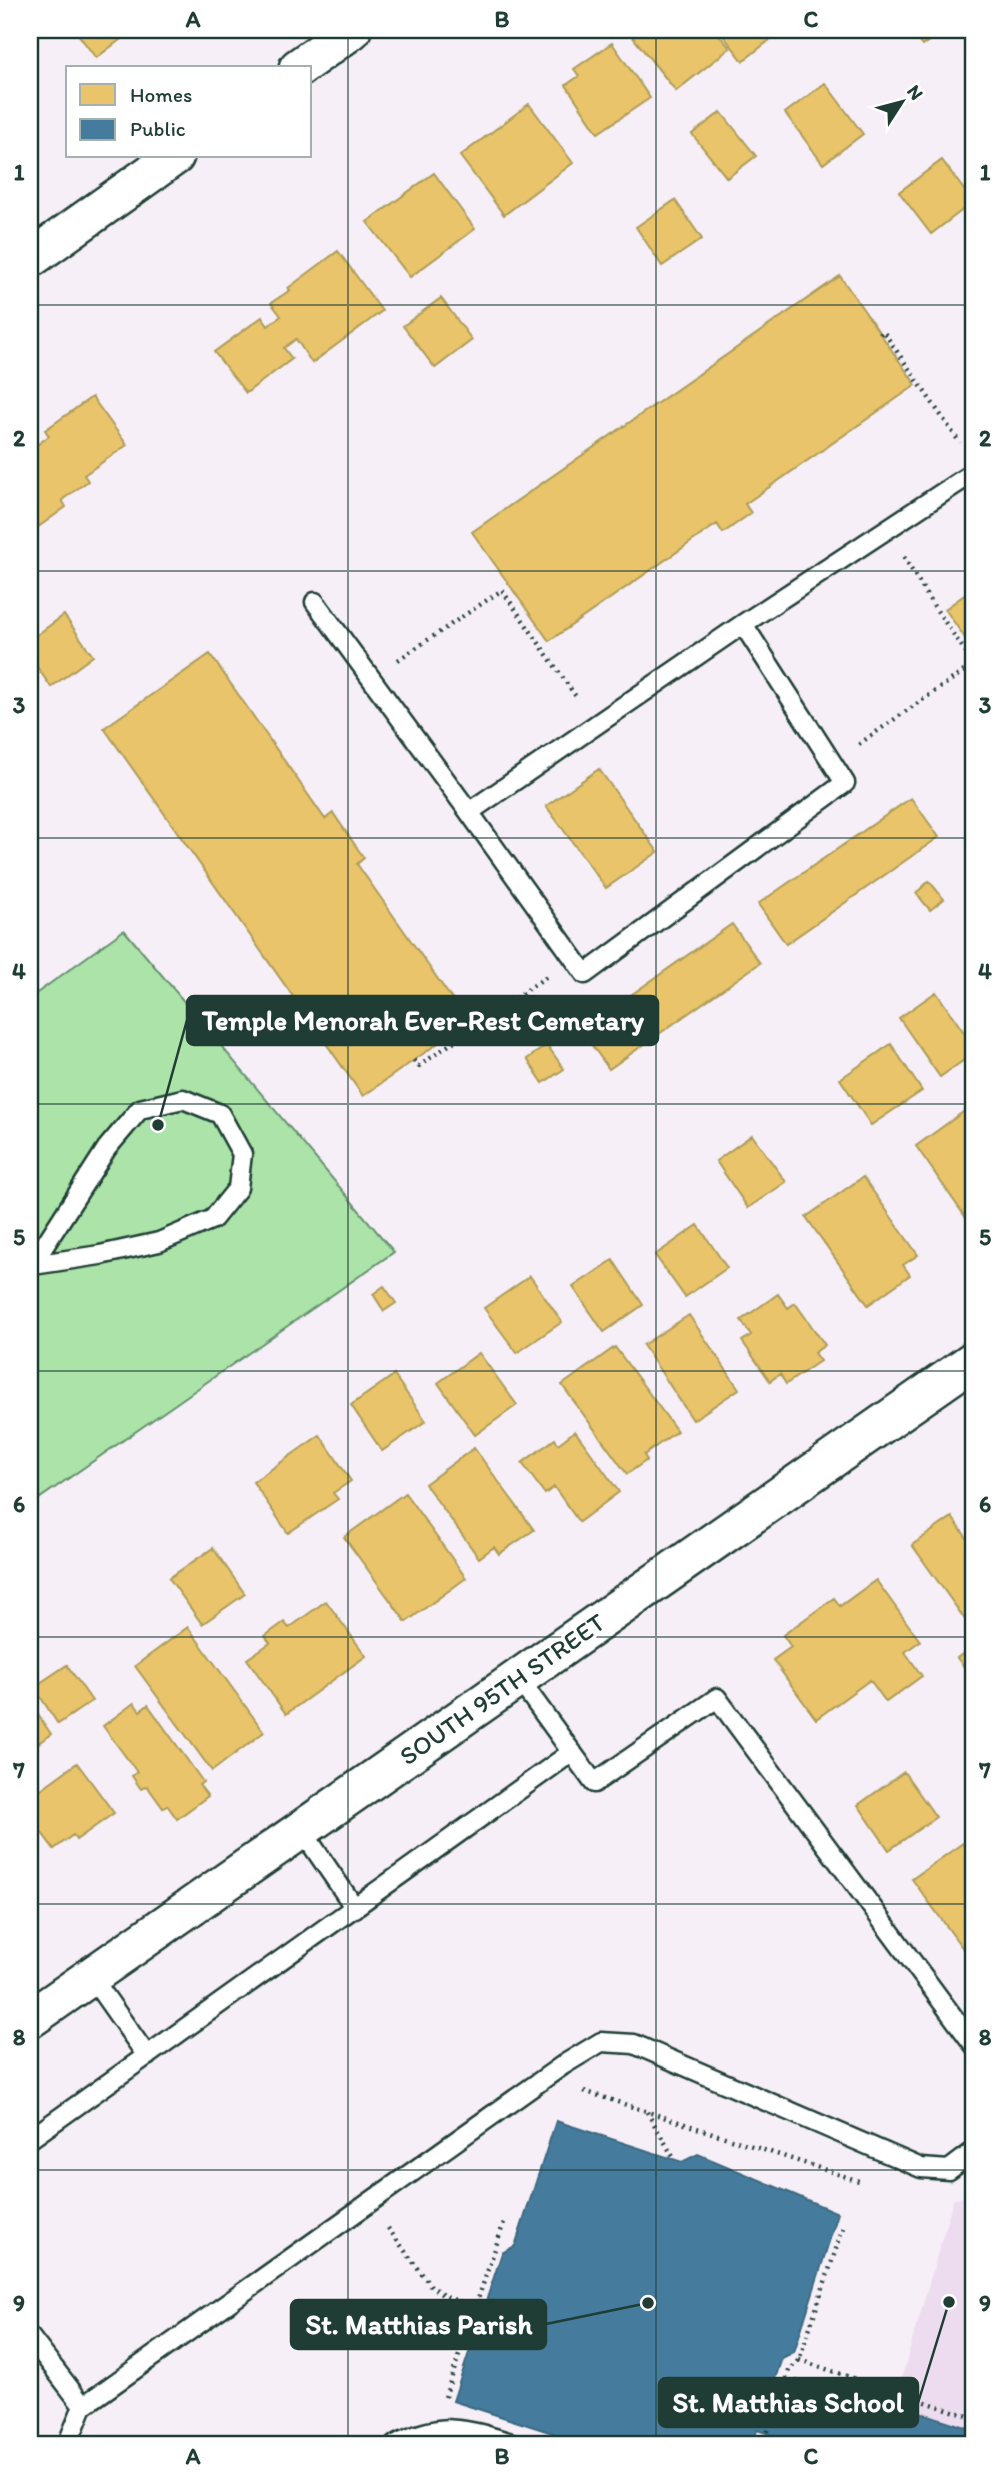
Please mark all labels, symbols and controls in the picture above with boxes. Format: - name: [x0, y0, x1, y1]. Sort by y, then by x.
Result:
- text: A: [185, 5, 201, 33]
- text: B: [495, 5, 510, 33]
- text: C: [804, 5, 819, 33]
- legend: [66, 66, 312, 158]
- north arrow: [867, 66, 937, 136]
- text: N: [902, 80, 928, 104]
- text: Homes: [130, 82, 192, 107]
- text: Public: [130, 116, 186, 141]
- text: 1: [14, 158, 25, 186]
- text: 1: [980, 158, 991, 186]
- text: 2: [13, 424, 26, 452]
- text: 2: [979, 424, 992, 452]
- text: 3: [13, 691, 26, 719]
- text: 3: [979, 691, 992, 719]
- text: 4: [12, 957, 26, 985]
- text: 4: [978, 957, 992, 985]
- callout: Temple Menorah Ever-Rest Cemetary: [187, 996, 658, 1045]
- text: Temple Menorah Ever-Rest Cemetary: [201, 1003, 645, 1037]
- text: 5: [13, 1223, 25, 1251]
- text: 5: [979, 1223, 991, 1251]
- text: 6: [13, 1490, 25, 1518]
- text: 6: [979, 1490, 991, 1518]
- street label: SOUTH 95TH STREET: [393, 1606, 611, 1772]
- text: 7: [12, 1756, 25, 1784]
- text: 7: [978, 1756, 991, 1784]
- text: 8: [13, 2023, 26, 2051]
- text: 8: [979, 2023, 992, 2051]
- text: 9: [13, 2289, 25, 2317]
- text: 9: [979, 2289, 991, 2317]
- callout: St. Matthias Parish: [291, 2300, 546, 2349]
- text: St. Matthias Parish: [306, 2307, 533, 2341]
- callout: St. Matthias School: [659, 2378, 918, 2427]
- text: St. Matthias School: [672, 2385, 904, 2419]
- text: A: [185, 2442, 201, 2470]
- text: B: [495, 2442, 510, 2470]
- text: C: [804, 2442, 819, 2470]

